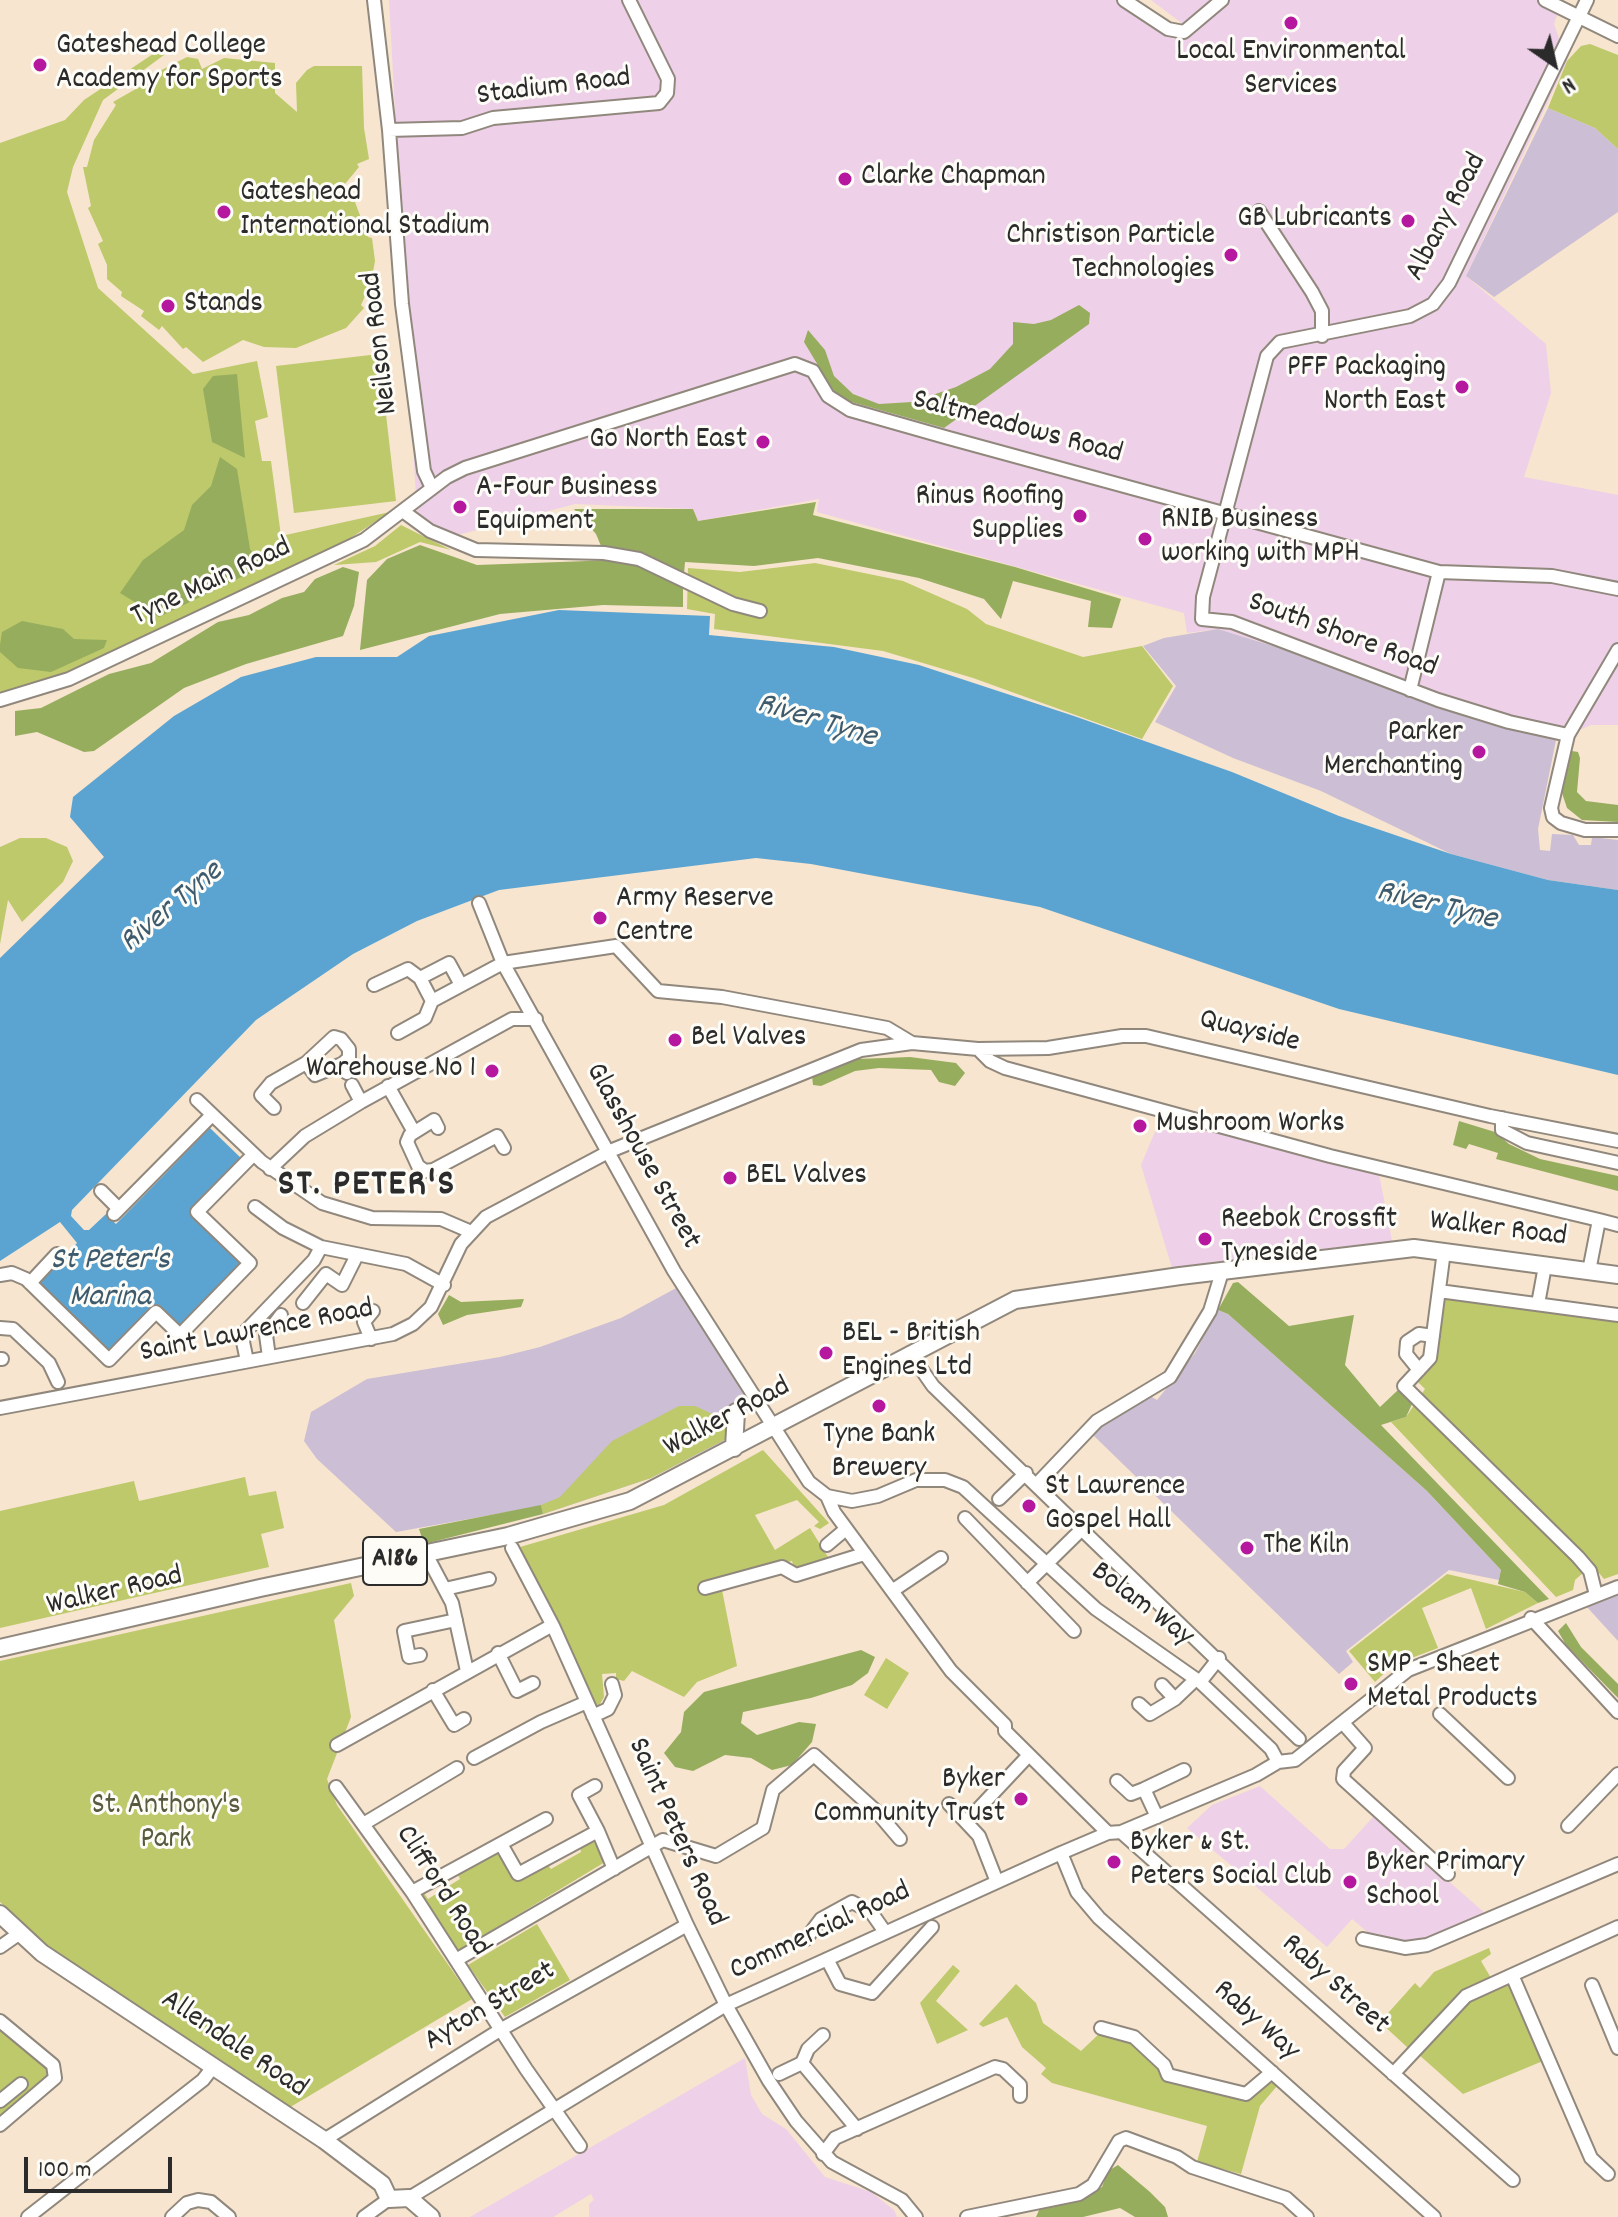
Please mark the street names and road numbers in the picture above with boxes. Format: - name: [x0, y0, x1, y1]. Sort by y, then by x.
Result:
- street label: Stadium Road: [475, 62, 633, 116]
- street label: Albany Road: [1399, 148, 1497, 288]
- street label: Neilson Road: [355, 270, 409, 416]
- street label: Saltmeadows Road: [908, 384, 1126, 474]
- street label: Tyne Main Road: [126, 531, 298, 637]
- street label: South Shore Road: [1242, 586, 1442, 688]
- street label: Quayside: [1195, 1003, 1303, 1063]
- street label: Glasshouse Street: [575, 1058, 707, 1256]
- street label: Walker Road: [1427, 1205, 1569, 1257]
- street label: Saint Lawrence Road: [137, 1293, 377, 1373]
- street label: Walker Road: [659, 1371, 797, 1467]
- road number: A186: [363, 1537, 427, 1585]
- street label: Bolam Way: [1082, 1556, 1200, 1656]
- street label: Walker Road: [44, 1560, 186, 1626]
- street label: Saint Peters Road: [617, 1733, 733, 1933]
- street label: Clifford Road: [385, 1820, 497, 1964]
- street label: Commercial Road: [725, 1875, 917, 1991]
- street label: Raby Street: [1272, 1928, 1396, 2044]
- street label: Ayton Street: [419, 1955, 563, 2061]
- street label: Raby Way: [1204, 1974, 1306, 2070]
- street label: Allendale Road: [153, 1984, 313, 2108]

